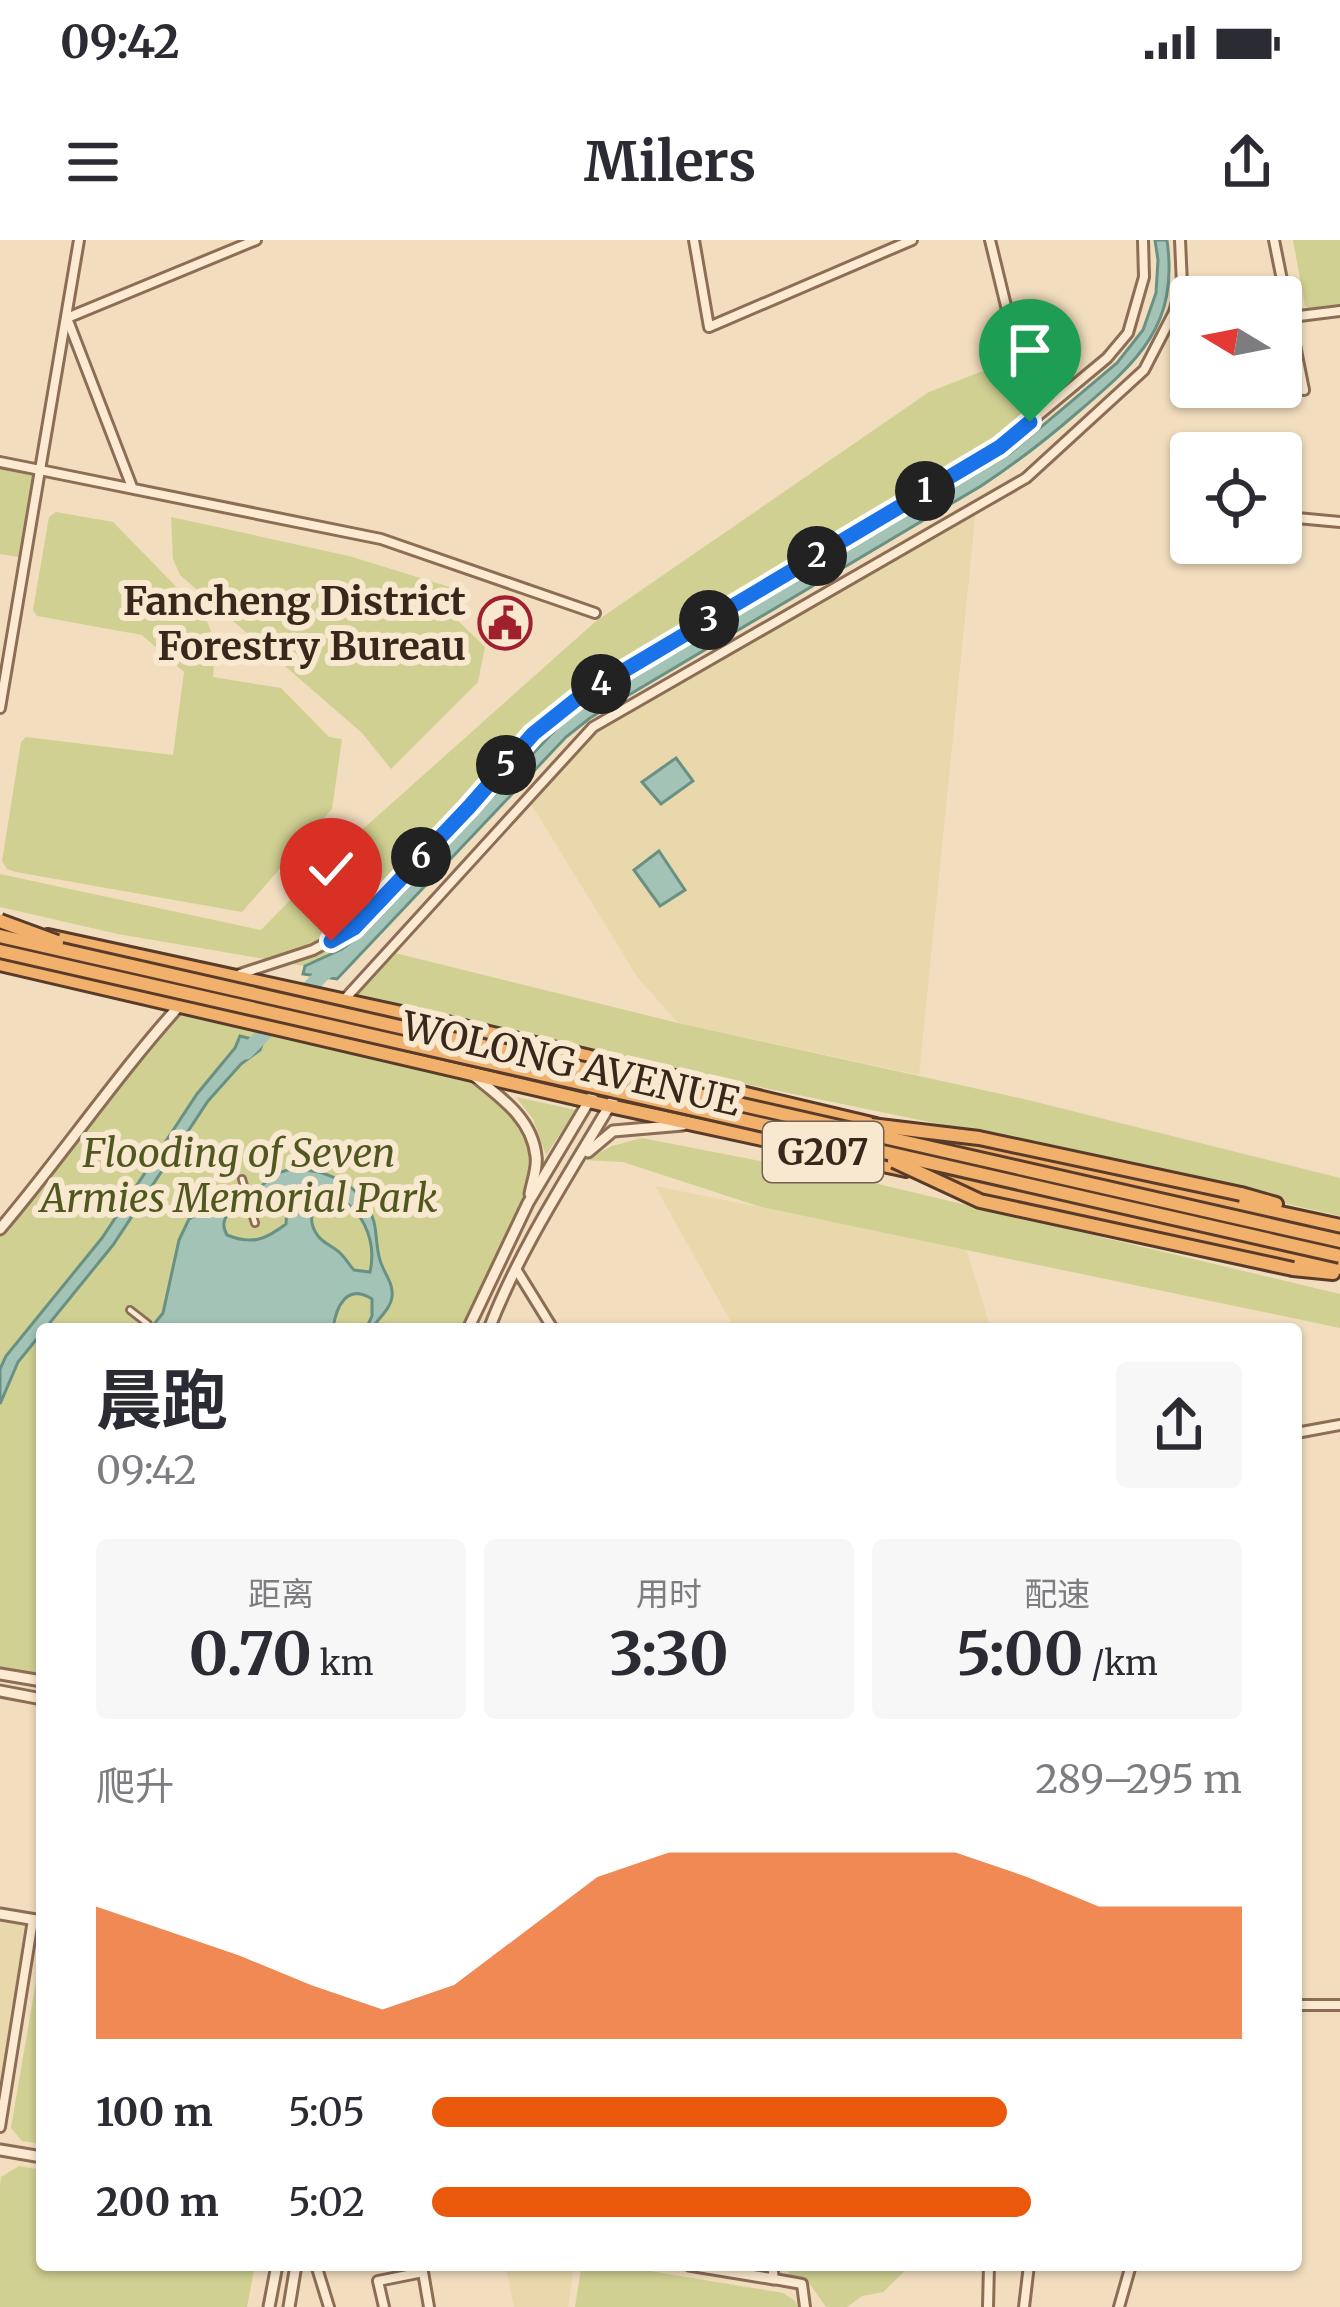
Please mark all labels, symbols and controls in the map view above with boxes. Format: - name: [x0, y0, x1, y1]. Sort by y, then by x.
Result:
- text: 09:42: [60, 14, 180, 70]
- text: Milers: [584, 128, 756, 196]
- icon: menu: [60, 129, 126, 195]
- icon: share: [1214, 129, 1280, 195]
- north arrow: [1170, 276, 1302, 408]
- map controls: [1170, 276, 1302, 564]
- pin: [979, 299, 1081, 422]
- icon: arrive: [997, 317, 1063, 383]
- button: locate: [1170, 432, 1302, 564]
- pin: 1: [895, 461, 955, 521]
- text: 1: [917, 470, 933, 511]
- pin: 2: [787, 526, 847, 586]
- text: 2: [807, 535, 827, 576]
- place label: Fancheng District Forestry Bureau: [123, 577, 466, 671]
- pin: 3: [679, 590, 739, 650]
- public building icon: Fancheng District Forestry Bureau: [477, 595, 533, 651]
- text: 3: [700, 599, 718, 640]
- pin: 4: [571, 654, 631, 714]
- text: 4: [591, 663, 611, 704]
- pin: 5: [476, 735, 536, 795]
- text: 5: [496, 744, 516, 785]
- pin: [280, 818, 382, 941]
- pin: 6: [391, 827, 451, 887]
- icon: check: [298, 836, 364, 902]
- text: 6: [411, 836, 431, 877]
- street label: WOLONG AVENUE: [396, 1001, 745, 1127]
- road number: G207: [763, 1122, 883, 1182]
- park label: Flooding of Seven Armies Memorial Park: [37, 1129, 438, 1223]
- text: 晨跑: [96, 1359, 228, 1442]
- button: share: [1116, 1362, 1242, 1488]
- text: 09:42: [96, 1446, 197, 1495]
- text: 距离: [248, 1574, 314, 1615]
- text: 用时: [636, 1574, 702, 1615]
- text: 配速: [1024, 1574, 1090, 1615]
- text: 0.70: [188, 1616, 312, 1691]
- text: 3:30: [609, 1616, 729, 1691]
- text: 5:00: [956, 1616, 1084, 1691]
- text: km: [312, 1643, 374, 1684]
- text: /km: [1084, 1643, 1158, 1684]
- text: 289–295 m: [1035, 1755, 1242, 1804]
- text: 爬升: [96, 1762, 174, 1811]
- text: 100 m: [96, 2088, 213, 2137]
- text: 5:05: [288, 2088, 365, 2137]
- text: 200 m: [96, 2178, 219, 2227]
- text: 5:02: [288, 2178, 365, 2227]

